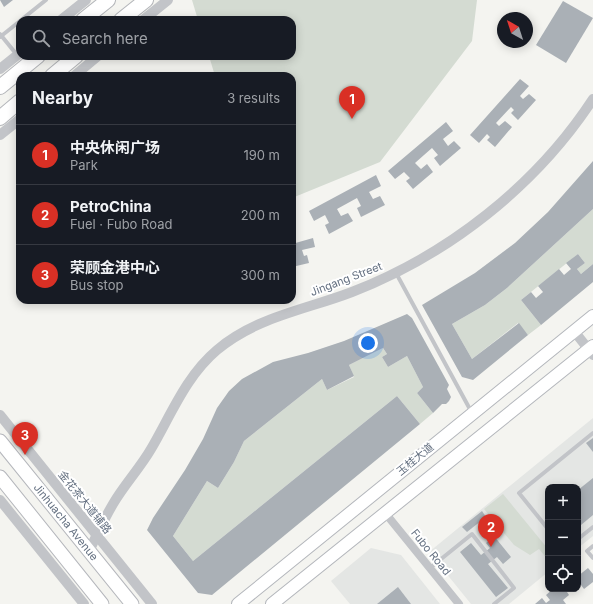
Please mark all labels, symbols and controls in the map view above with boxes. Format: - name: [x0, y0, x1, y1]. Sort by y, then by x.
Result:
- north arrow: [497, 12, 533, 48]
- search box: [16, 16, 296, 60]
- icon: search: [30, 27, 52, 49]
- text: Search here: [62, 29, 148, 48]
- pin: 1: [339, 86, 365, 119]
- text: Nearby: [32, 88, 93, 108]
- text: 3 results: [227, 90, 280, 106]
- text: 中央休闲广场: [70, 138, 160, 157]
- text: 1: [42, 147, 48, 163]
- text: 190 m: [243, 147, 280, 163]
- text: Park: [70, 157, 98, 173]
- text: PetroChina: [70, 197, 152, 216]
- text: 2: [41, 207, 49, 223]
- text: 200 m: [241, 207, 280, 223]
- text: Fuel · Fubo Road: [70, 216, 172, 232]
- text: 荣顾金港中心: [70, 258, 160, 277]
- street label: Jingang Street: [308, 259, 384, 299]
- text: 3: [41, 267, 49, 283]
- text: 300 m: [241, 267, 280, 283]
- text: Bus stop: [70, 277, 123, 293]
- your location: [358, 333, 378, 353]
- pin: 3: [12, 422, 38, 455]
- street label: 玉桂大道: [393, 440, 437, 478]
- street label: 金花茶大道辅路: [55, 468, 115, 536]
- street label: Jinhuacha Avenue: [31, 481, 101, 563]
- map controls: [545, 484, 581, 592]
- button: +: [545, 484, 581, 520]
- pin: 2: [478, 514, 504, 547]
- button: −: [545, 520, 581, 556]
- street label: Fubo Road: [408, 526, 454, 578]
- button: locate: [545, 556, 581, 592]

